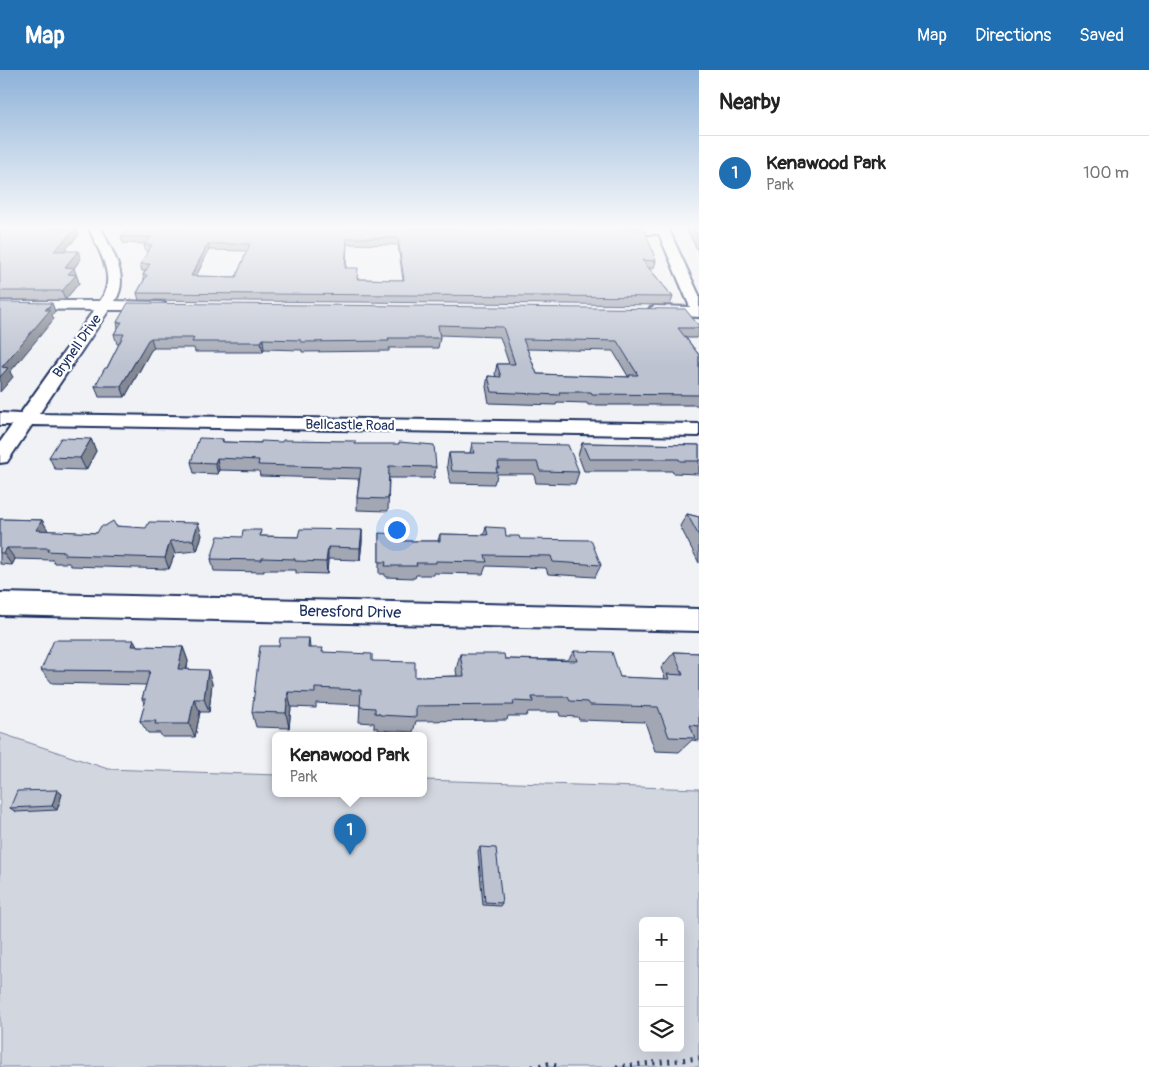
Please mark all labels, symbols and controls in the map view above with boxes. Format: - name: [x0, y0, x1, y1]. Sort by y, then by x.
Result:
- text: Map: [25, 21, 65, 50]
- text: Map: [917, 24, 947, 47]
- text: Directions: [975, 24, 1051, 47]
- text: Saved: [1079, 24, 1124, 47]
- text: Nearby: [719, 89, 780, 116]
- text: Kenawood Park: [766, 151, 886, 175]
- text: 1: [732, 163, 738, 183]
- text: 100 m: [1083, 163, 1129, 183]
- text: Park: [766, 175, 794, 195]
- street label: Brynell Drive: [49, 311, 105, 381]
- street label: Bellcastle Road: [305, 416, 395, 434]
- your location: [384, 517, 410, 543]
- street label: Beresford Drive: [299, 601, 401, 623]
- popup: [272, 732, 427, 797]
- text: Kenawood Park: [290, 743, 410, 767]
- text: Park: [290, 767, 318, 787]
- pin: 1: [334, 814, 366, 855]
- map controls: [639, 917, 684, 1052]
- button: +: [639, 917, 684, 962]
- button: −: [639, 962, 684, 1007]
- button: layers: [639, 1007, 684, 1052]

